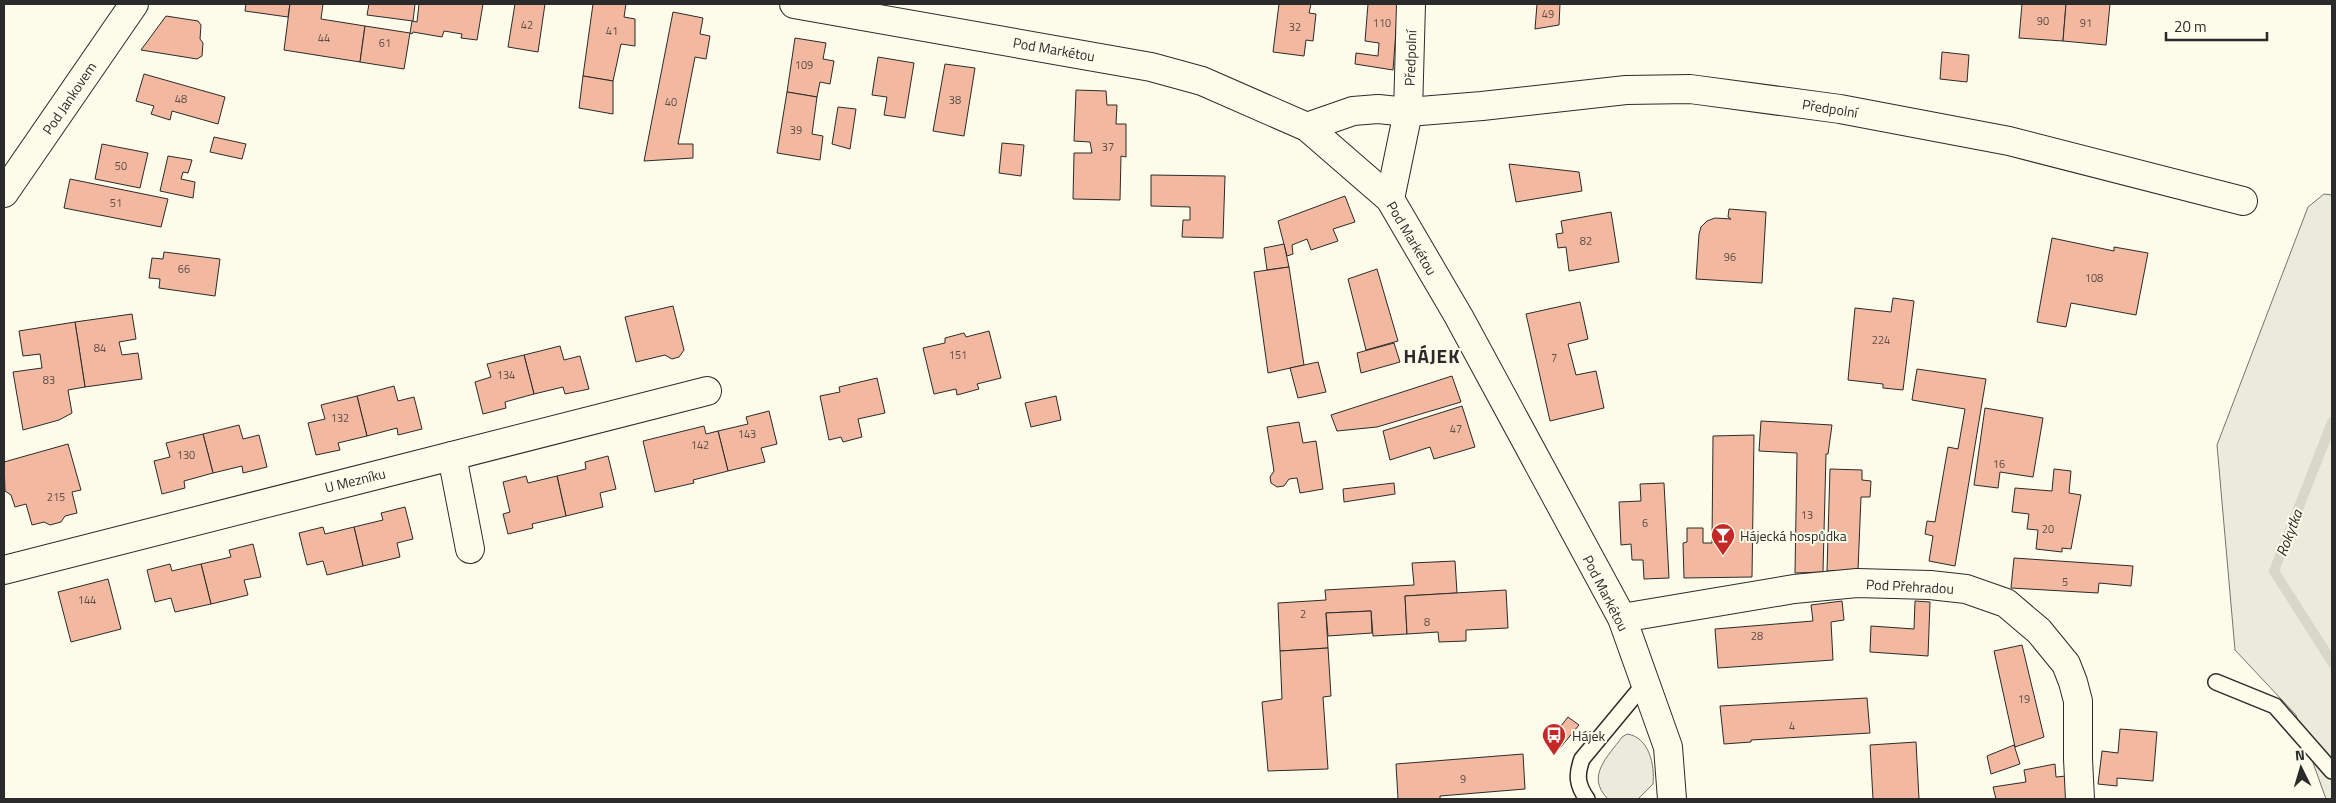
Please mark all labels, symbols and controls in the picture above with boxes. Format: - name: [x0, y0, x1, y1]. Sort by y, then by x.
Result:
- house number: 49: [1542, 6, 1554, 22]
- scale bar: [2166, 10, 2267, 42]
- house number: 90: [2037, 13, 2049, 29]
- house number: 110: [1373, 15, 1391, 31]
- house number: 91: [2080, 15, 2092, 31]
- text: 20 m: [2174, 15, 2207, 38]
- house number: 42: [521, 17, 533, 33]
- house number: 32: [1289, 19, 1301, 35]
- house number: 41: [606, 23, 618, 39]
- street label: Předpolní: [1399, 29, 1422, 86]
- house number: 44: [318, 30, 330, 46]
- street label: Pod Markétou: [1011, 31, 1097, 67]
- house number: 61: [379, 35, 391, 51]
- street label: Pod Jankovem: [37, 57, 101, 139]
- house number: 109: [795, 57, 813, 73]
- house number: 48: [175, 91, 187, 107]
- house number: 38: [949, 92, 961, 108]
- street label: Předpolní: [1801, 93, 1860, 123]
- house number: 40: [665, 94, 677, 110]
- house number: 39: [790, 122, 802, 138]
- house number: 37: [1102, 139, 1114, 155]
- house number: 50: [115, 158, 127, 174]
- house number: 51: [110, 195, 122, 211]
- street label: Pod Markétou: [1382, 197, 1442, 279]
- house number: 82: [1580, 233, 1592, 249]
- house number: 96: [1724, 249, 1736, 265]
- house number: 66: [178, 261, 190, 277]
- house number: 108: [2085, 270, 2103, 286]
- house number: 224: [1872, 332, 1890, 348]
- house number: 84: [94, 340, 106, 356]
- district label: HÁJEK: [1404, 341, 1460, 370]
- house number: 151: [949, 347, 967, 363]
- house number: 7: [1551, 350, 1557, 366]
- house number: 134: [497, 367, 515, 383]
- house number: 83: [43, 372, 55, 388]
- house number: 132: [331, 410, 349, 426]
- house number: 47: [1450, 421, 1462, 437]
- house number: 143: [738, 426, 756, 442]
- house number: 142: [691, 437, 709, 453]
- house number: 130: [177, 447, 195, 463]
- house number: 16: [1993, 456, 2005, 472]
- street label: U Mezníku: [322, 462, 388, 498]
- house number: 215: [47, 489, 65, 505]
- water label: Rokytka: [2270, 505, 2309, 560]
- house number: 13: [1801, 507, 1813, 523]
- house number: 6: [1642, 515, 1648, 531]
- house number: 20: [2042, 521, 2054, 537]
- bar icon: Hájecká hospůdka: [1710, 522, 1736, 556]
- place label: Hájecká hospůdka: [1740, 525, 1847, 546]
- street label: Pod Markétou: [1578, 551, 1634, 635]
- street label: Pod Přehradou: [1866, 573, 1954, 599]
- house number: 5: [2062, 574, 2068, 590]
- house number: 144: [78, 592, 96, 608]
- house number: 2: [1300, 606, 1306, 622]
- house number: 8: [1424, 614, 1430, 630]
- house number: 28: [1751, 628, 1763, 644]
- house number: 19: [2018, 691, 2030, 707]
- house number: 4: [1789, 718, 1795, 734]
- bus stop icon: Hájek: [1541, 722, 1567, 756]
- place label: Hájek: [1572, 725, 1606, 746]
- north arrow: [2276, 743, 2326, 793]
- text: N: [2294, 744, 2306, 765]
- house number: 9: [1460, 771, 1466, 787]

